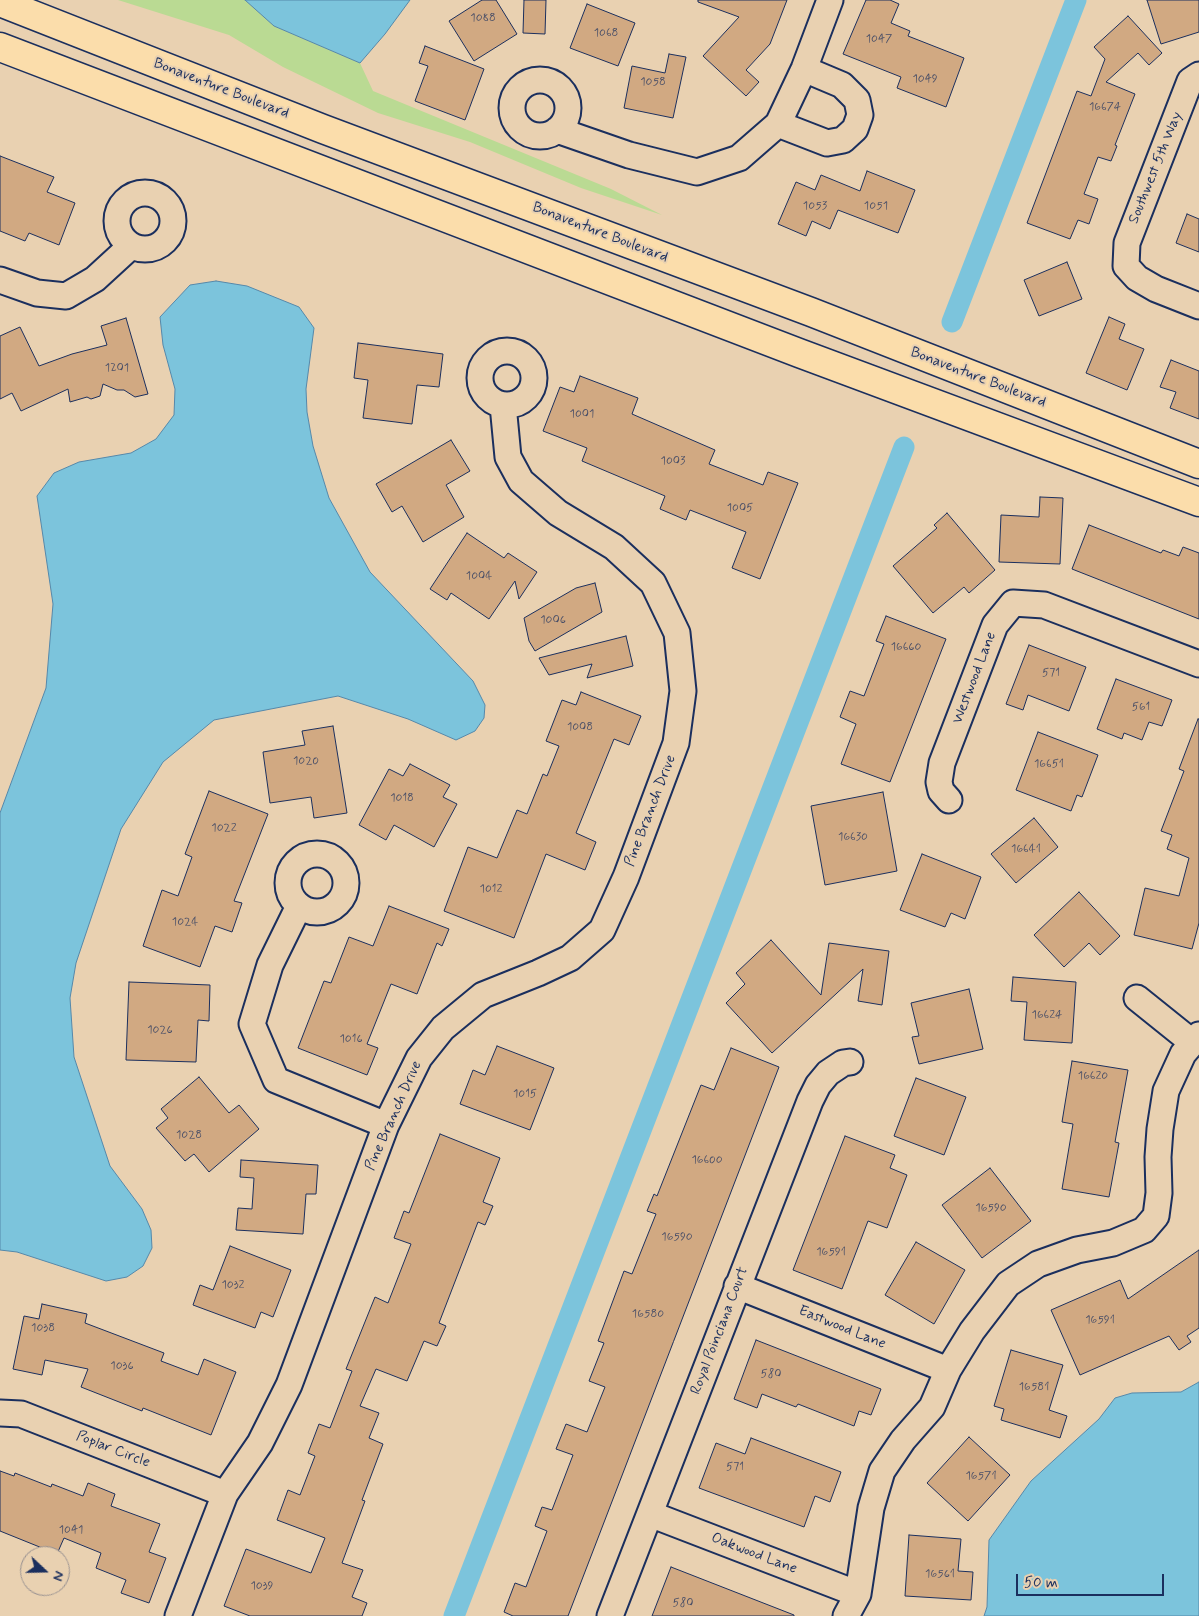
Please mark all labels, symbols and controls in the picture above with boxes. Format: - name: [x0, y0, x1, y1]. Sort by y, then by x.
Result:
- house number: 1088: [470, 11, 496, 25]
- house number: 1068: [594, 26, 618, 40]
- house number: 1047: [866, 32, 892, 46]
- street label: Bonaventure Boulevard: [151, 55, 291, 123]
- house number: 1049: [912, 72, 938, 86]
- house number: 1058: [640, 75, 666, 89]
- house number: 16674: [1089, 100, 1121, 114]
- street label: Southwest 5th Way: [1125, 109, 1187, 227]
- street label: Bonaventure Boulevard: [530, 199, 670, 267]
- house number: 1053: [803, 199, 827, 213]
- house number: 1051: [864, 199, 888, 213]
- street label: Bonaventure Boulevard: [908, 344, 1048, 412]
- house number: 1201: [105, 361, 129, 375]
- house number: 1001: [570, 407, 594, 421]
- house number: 1003: [661, 454, 685, 468]
- house number: 1005: [727, 501, 753, 515]
- house number: 1004: [466, 569, 492, 583]
- house number: 1006: [540, 613, 566, 627]
- street label: Westwood Lane: [949, 629, 1001, 727]
- house number: 16660: [891, 640, 921, 654]
- house number: 571: [1042, 666, 1060, 680]
- house number: 561: [1132, 700, 1150, 714]
- house number: 1008: [567, 720, 593, 734]
- street label: Pine Branch Drive: [621, 753, 681, 869]
- house number: 1020: [293, 754, 319, 768]
- house number: 16651: [1034, 757, 1064, 771]
- house number: 1018: [390, 791, 414, 805]
- house number: 1022: [211, 821, 237, 835]
- house number: 16630: [838, 830, 868, 844]
- house number: 16641: [1011, 842, 1041, 856]
- house number: 1012: [480, 882, 502, 896]
- house number: 1024: [172, 915, 198, 929]
- house number: 16624: [1032, 1008, 1062, 1022]
- house number: 1026: [147, 1023, 173, 1037]
- house number: 1016: [339, 1032, 363, 1046]
- street label: Pine Branch Drive: [362, 1058, 426, 1174]
- house number: 16620: [1078, 1069, 1108, 1083]
- house number: 1015: [513, 1087, 537, 1101]
- house number: 1028: [176, 1128, 202, 1142]
- house number: 16600: [691, 1153, 723, 1167]
- house number: 16590: [975, 1201, 1007, 1215]
- house number: 16590: [661, 1230, 693, 1244]
- house number: 16591: [816, 1245, 846, 1259]
- street label: Royal Poinciana Court: [687, 1265, 753, 1397]
- house number: 1032: [221, 1278, 245, 1292]
- street label: Eastwood Lane: [796, 1302, 888, 1354]
- house number: 16580: [632, 1307, 664, 1321]
- house number: 16591: [1085, 1313, 1115, 1327]
- house number: 1038: [31, 1321, 55, 1335]
- house number: 1036: [110, 1359, 134, 1373]
- house number: 580: [761, 1367, 781, 1381]
- house number: 16581: [1019, 1380, 1049, 1394]
- street label: Poplar Circle: [73, 1428, 153, 1472]
- house number: 571: [726, 1460, 744, 1474]
- house number: 16571: [965, 1469, 997, 1483]
- house number: 1041: [59, 1523, 83, 1537]
- street label: Oakwood Lane: [708, 1529, 800, 1579]
- north arrow: [20, 1546, 70, 1596]
- scale bar: [1019, 1564, 1166, 1596]
- house number: 16561: [925, 1567, 955, 1581]
- text: N: [48, 1568, 68, 1584]
- text: 50 m: [1024, 1573, 1058, 1593]
- house number: 1039: [250, 1579, 274, 1593]
- house number: 580: [673, 1596, 693, 1610]

